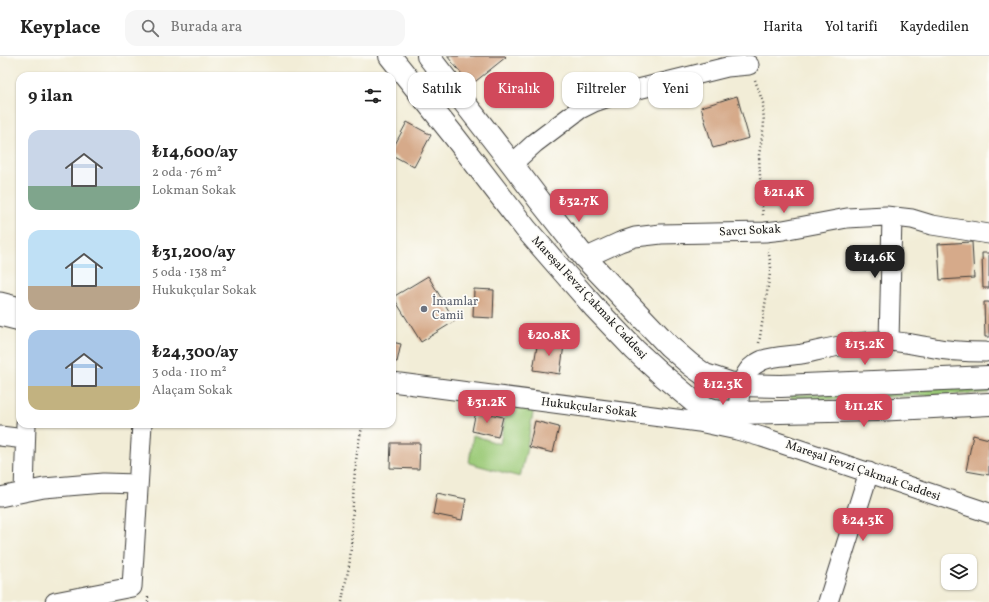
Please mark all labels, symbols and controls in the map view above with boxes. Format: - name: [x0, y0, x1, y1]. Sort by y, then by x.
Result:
- search box: [125, 10, 405, 46]
- text: Keyplace: [20, 15, 101, 41]
- icon: search: [139, 17, 161, 39]
- text: Burada ara: [171, 17, 242, 38]
- text: Harita: [763, 18, 803, 37]
- text: Yol tarifi: [825, 18, 878, 37]
- text: Kaydedilen: [900, 18, 969, 37]
- chip: Satılık: [408, 72, 476, 108]
- chip: Kiralık: [484, 72, 554, 108]
- chip: Filtreler: [562, 72, 640, 108]
- chip: Yeni: [648, 72, 703, 108]
- text: 9 ilan: [28, 85, 73, 108]
- icon: filters: [362, 85, 384, 107]
- text: ₺14,600/ay: [152, 141, 238, 164]
- icon: home: [60, 146, 108, 194]
- text: 2 oda · 76 m²: [152, 164, 222, 182]
- pin: ₺21.4K: [751, 180, 817, 214]
- text: Lokman Sokak: [152, 182, 236, 200]
- text: ₺21.4K: [764, 184, 804, 202]
- pin: ₺32.7K: [546, 189, 612, 223]
- text: ₺32.7K: [559, 193, 599, 211]
- street label: Savcı Sokak: [719, 221, 782, 241]
- street label: Mareşal Fevzi Çakmak Caddesi: [528, 233, 651, 363]
- text: ₺31,200/ay: [152, 241, 236, 264]
- pin: ₺14.6K: [842, 245, 908, 279]
- icon: home: [60, 246, 108, 294]
- text: ₺14.6K: [854, 249, 896, 267]
- text: 5 oda · 138 m²: [152, 264, 227, 282]
- text: Hukukçular Sokak: [152, 282, 257, 300]
- place label: İmamlar Camii: [432, 294, 478, 324]
- marker: İmamlar Camii: [419, 304, 429, 314]
- pin: ₺20.8K: [516, 323, 582, 357]
- text: ₺20.8K: [528, 327, 570, 345]
- pin: ₺13.2K: [832, 332, 898, 366]
- text: ₺13.2K: [845, 336, 885, 354]
- text: ₺24,300/ay: [152, 341, 238, 364]
- icon: home: [60, 346, 108, 394]
- text: 3 oda · 110 m²: [152, 364, 227, 382]
- pin: ₺12.3K: [690, 372, 756, 406]
- text: ₺12.3K: [703, 376, 743, 394]
- text: Alaçam Sokak: [152, 382, 233, 400]
- pin: ₺31.2K: [454, 390, 520, 424]
- text: ₺31.2K: [467, 394, 507, 412]
- street label: Hukukçular Sokak: [540, 394, 638, 422]
- pin: ₺11.2K: [831, 394, 897, 428]
- text: ₺11.2K: [845, 398, 883, 416]
- street label: Mareşal Fevzi Çakmak Caddesi: [783, 437, 943, 505]
- pin: ₺24.3K: [830, 508, 896, 542]
- text: ₺24.3K: [842, 512, 884, 530]
- map controls: [941, 554, 977, 590]
- button: layers: [941, 554, 977, 590]

